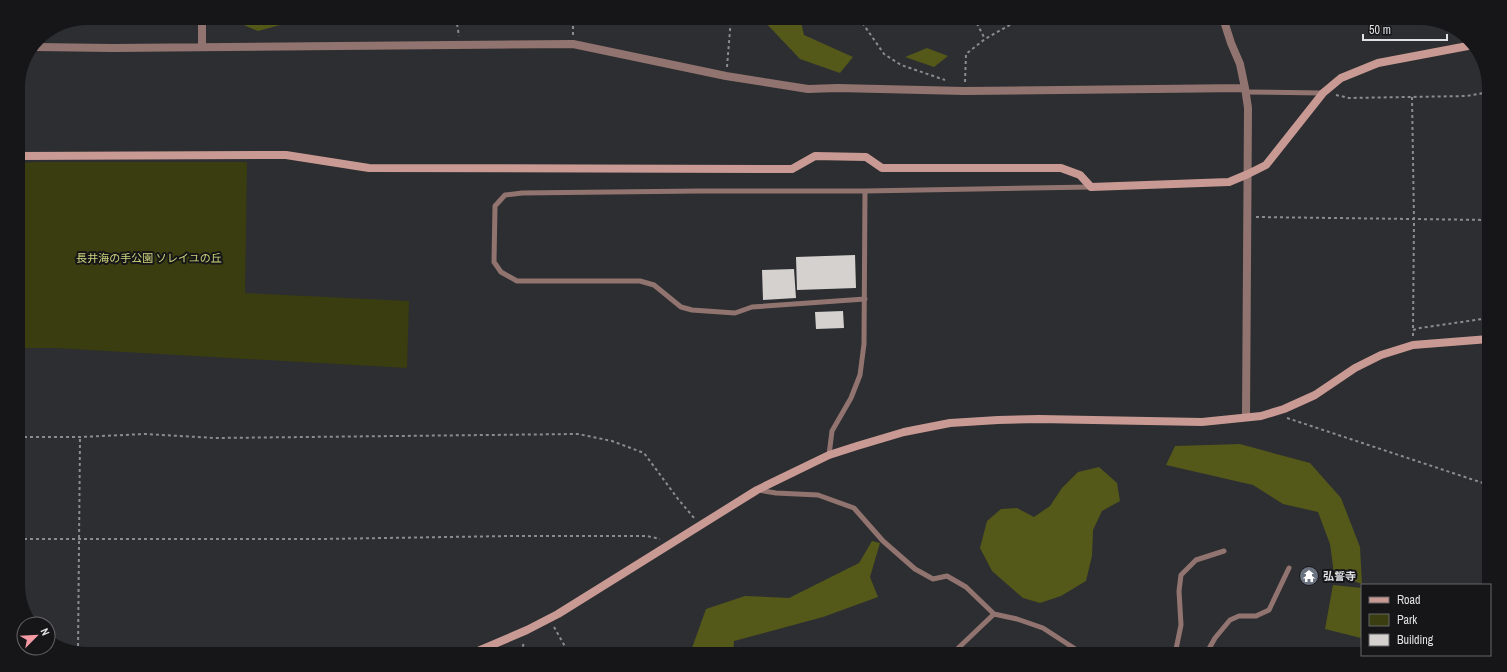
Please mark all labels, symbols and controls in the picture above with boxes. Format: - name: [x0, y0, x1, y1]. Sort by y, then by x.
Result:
- scale bar: [1363, 16, 1447, 42]
- text: 50 m: [1369, 22, 1391, 38]
- park label: 長井海の手公園 ソレイユの丘: [76, 251, 222, 265]
- temple icon: 弘誓寺: [1298, 565, 1320, 587]
- place label: 弘誓寺: [1323, 569, 1356, 583]
- legend: [1361, 584, 1491, 656]
- text: Road: [1397, 592, 1421, 608]
- text: Park: [1397, 612, 1417, 628]
- north arrow: [16, 616, 56, 656]
- text: N: [37, 626, 53, 638]
- text: Building: [1397, 632, 1434, 648]

